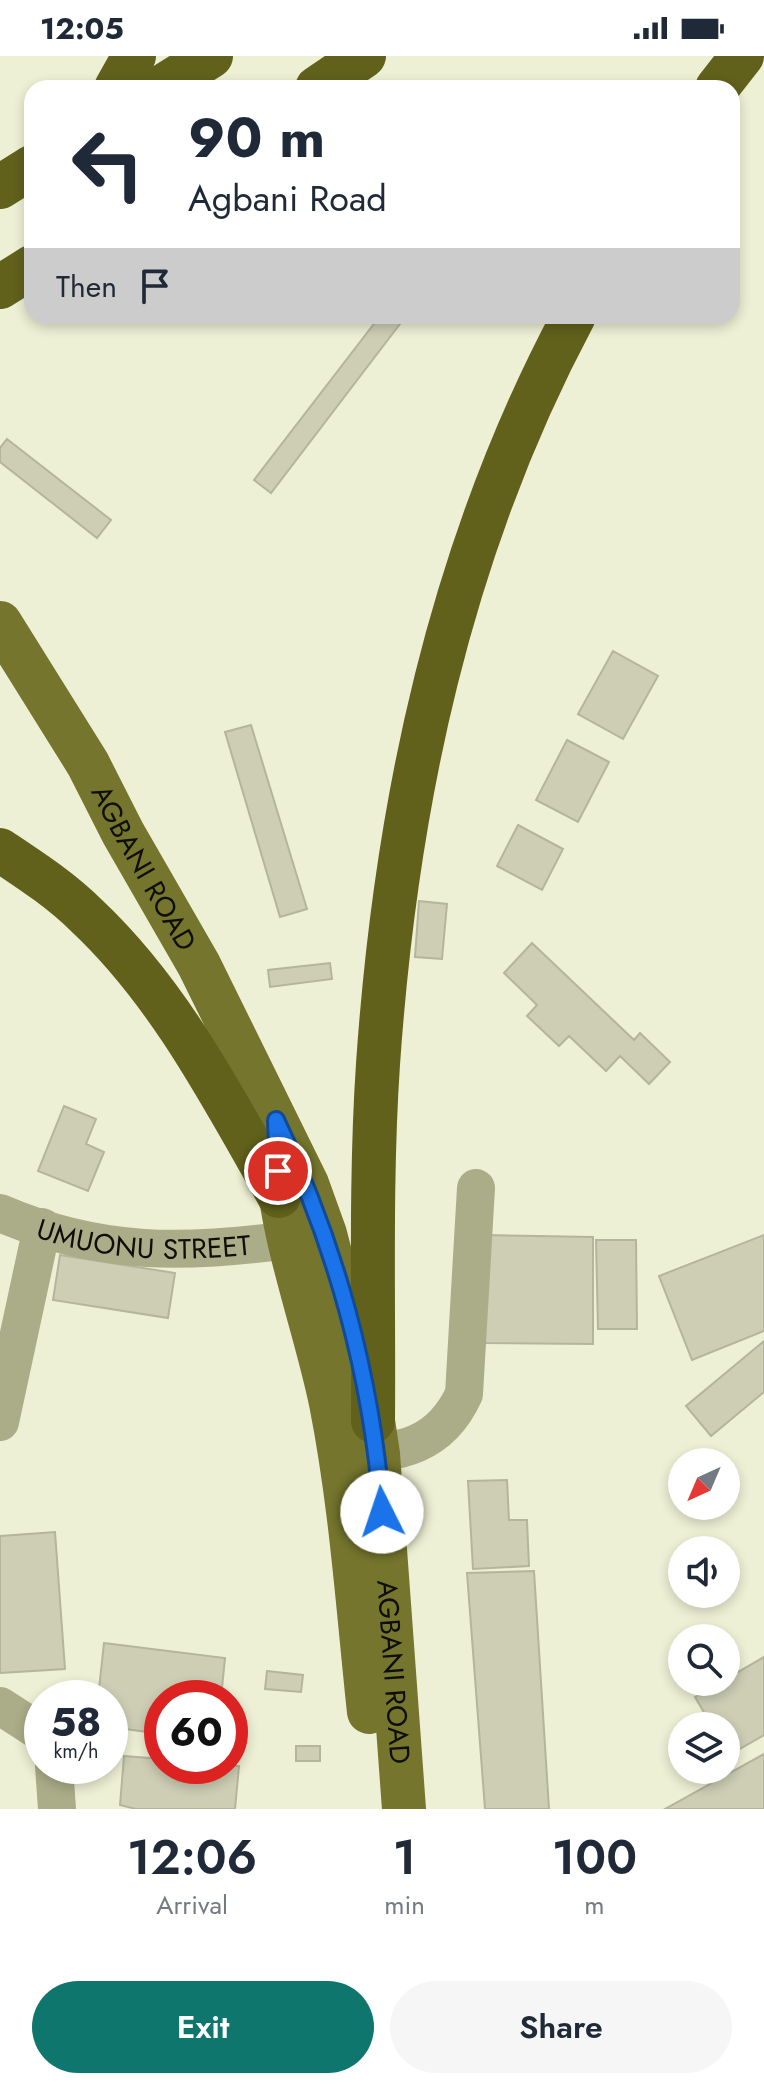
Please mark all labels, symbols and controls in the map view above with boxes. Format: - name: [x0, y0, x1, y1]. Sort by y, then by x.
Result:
- text: 12:05: [40, 7, 124, 50]
- text: 90 m: [188, 97, 325, 178]
- icon: left: [56, 112, 160, 216]
- text: Agbani Road: [188, 172, 387, 224]
- icon: arrive: [133, 264, 177, 308]
- text: Then: [56, 265, 117, 308]
- street label: AGBANI ROAD: [81, 778, 207, 958]
- pin: [244, 1137, 312, 1205]
- icon: arrive: [256, 1149, 300, 1193]
- street label: UMUONU STREET: [31, 1208, 252, 1270]
- north arrow: [668, 1448, 740, 1520]
- map controls: [668, 1448, 740, 1784]
- position arrow: [340, 1470, 424, 1554]
- button: sound: [668, 1536, 740, 1608]
- street label: AGBANI ROAD: [366, 1578, 421, 1765]
- button: search: [668, 1624, 740, 1696]
- speed limit sign: 60: [144, 1680, 248, 1784]
- text: 58: [51, 1693, 101, 1751]
- button: layers: [668, 1712, 740, 1784]
- text: km/h: [53, 1737, 99, 1766]
- text: 12:06: [127, 1823, 257, 1892]
- text: 1: [393, 1823, 416, 1892]
- text: 100: [552, 1823, 637, 1892]
- text: Arrival: [156, 1886, 228, 1924]
- text: min: [384, 1886, 425, 1924]
- text: m: [584, 1886, 605, 1924]
- button: Exit: [32, 1981, 374, 2073]
- button: Share: [390, 1981, 732, 2073]

